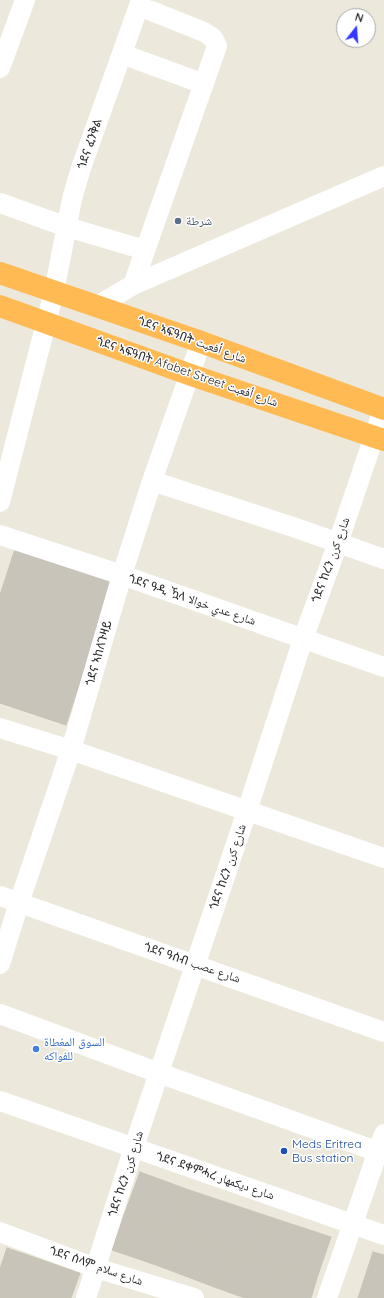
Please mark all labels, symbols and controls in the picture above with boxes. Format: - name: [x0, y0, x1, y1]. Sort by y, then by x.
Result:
- north arrow: [336, 8, 376, 48]
- text: N: [353, 10, 365, 25]
- street label: ጎደና ፈንቅል: [75, 117, 105, 171]
- place label: شرطة: [186, 214, 212, 228]
- marker: شرطة: [173, 216, 183, 226]
- street label: ጎደና ኣፍዓበት شارع أفعبت: [136, 314, 248, 366]
- street label: ጎደና ኣፍዓበት Afabet Street شارع أفعبت: [94, 334, 280, 410]
- street label: ጎደና ከረን شارع كرن: [309, 515, 353, 605]
- street label: ጎደና ዓዲ ዃላ شارع عدي خوالا: [126, 571, 258, 629]
- street label: ጎደና ኣከለጉዛይ: [83, 618, 115, 688]
- street label: ጎደና ከረን شارع كرن: [207, 822, 249, 912]
- street label: ጎደና ዓሰብ شارع عصب: [142, 940, 242, 986]
- place label: السوق المغطاة للفواكه: [44, 1035, 105, 1063]
- marker: السوق المغطاة للفواكه: [31, 1044, 41, 1054]
- street label: ጎደና ከረን شارع كرن: [105, 1129, 147, 1219]
- place label: Meds Eritrea Bus station: [292, 1137, 361, 1165]
- marker: Meds Eritrea Bus station: [279, 1146, 289, 1156]
- street label: ጎደና ደቀምሓረ شارع ديكمهار: [154, 1149, 276, 1203]
- street label: ጎደና ሰላም شارع سلام: [47, 1243, 145, 1289]

